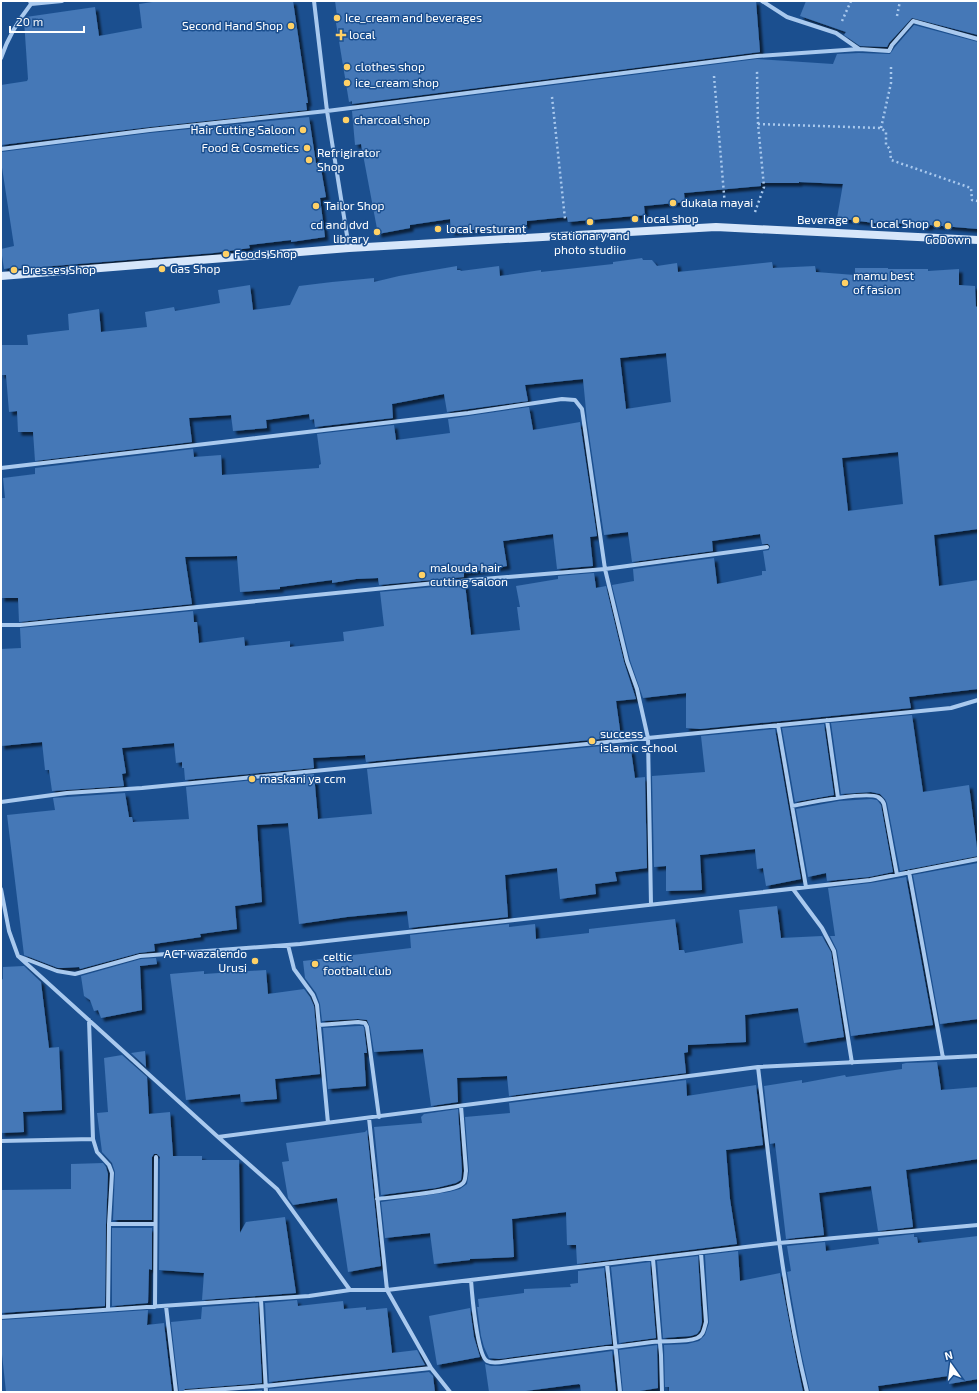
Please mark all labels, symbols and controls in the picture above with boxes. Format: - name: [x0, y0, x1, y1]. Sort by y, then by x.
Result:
- scale bar: [10, 8, 84, 34]
- place label: Ice_cream and beverages: [345, 10, 482, 24]
- marker: Ice_cream and beverages: [332, 13, 342, 23]
- text: 20 m: [16, 14, 43, 28]
- place label: Second Hand Shop: [182, 18, 283, 32]
- marker: Second Hand Shop: [286, 21, 296, 31]
- place label: local: [349, 27, 376, 41]
- marker: local: [336, 30, 346, 40]
- place label: clothes shop: [355, 59, 425, 73]
- marker: clothes shop: [342, 62, 352, 72]
- place label: ice_cream shop: [355, 75, 439, 89]
- marker: ice_cream shop: [342, 78, 352, 88]
- place label: charcoal shop: [354, 112, 430, 126]
- marker: charcoal shop: [341, 115, 351, 125]
- place label: Hair Cutting Saloon: [191, 122, 295, 136]
- marker: Hair Cutting Saloon: [298, 125, 308, 135]
- place label: Food & Cosmetics: [201, 140, 299, 154]
- marker: Food & Cosmetics: [302, 143, 312, 153]
- place label: Refrigirator Shop: [317, 145, 381, 173]
- marker: Refrigirator Shop: [304, 155, 314, 165]
- place label: dukala mayai: [681, 195, 753, 209]
- place label: Tailor Shop: [324, 198, 385, 212]
- marker: dukala mayai: [668, 198, 678, 208]
- marker: Tailor Shop: [311, 201, 321, 211]
- place label: local shop: [643, 211, 699, 225]
- place label: Beverage: [797, 212, 848, 226]
- marker: local shop: [630, 214, 640, 224]
- marker: Beverage: [851, 215, 861, 225]
- place label: Local Shop: [870, 216, 929, 230]
- place label: cd and dvd library: [311, 217, 370, 245]
- marker: stationary and photo studiio: [585, 217, 595, 227]
- marker: Local Shop: [932, 219, 942, 229]
- place label: local resturant: [446, 221, 527, 235]
- marker: GoDown: [943, 221, 953, 231]
- marker: local resturant: [433, 224, 443, 234]
- marker: cd and dvd library: [372, 227, 382, 237]
- place label: stationary and photo studiio: [550, 228, 630, 256]
- place label: GoDown: [925, 232, 971, 246]
- place label: Foods Shop: [234, 246, 297, 260]
- marker: Foods Shop: [221, 249, 231, 259]
- place label: Gas Shop: [170, 261, 220, 275]
- place label: Dresses Shop: [22, 262, 96, 276]
- marker: Gas Shop: [157, 264, 167, 274]
- marker: Dresses Shop: [9, 265, 19, 275]
- place label: mamu best of fasion: [853, 268, 915, 296]
- marker: mamu best of fasion: [840, 278, 850, 288]
- place label: malouda hair cutting saloon: [430, 560, 508, 588]
- marker: malouda hair cutting saloon: [417, 570, 427, 580]
- place label: success islamic school: [600, 726, 678, 754]
- marker: success islamic school: [587, 736, 597, 746]
- place label: maskani ya ccm: [260, 771, 346, 785]
- marker: maskani ya ccm: [247, 774, 257, 784]
- place label: ACT wazalendo Urusi: [164, 946, 247, 974]
- place label: celtic football club: [323, 949, 392, 977]
- marker: ACT wazalendo Urusi: [250, 956, 260, 966]
- marker: celtic football club: [310, 959, 320, 969]
- north arrow: [931, 1345, 971, 1385]
- text: N: [943, 1348, 954, 1362]

